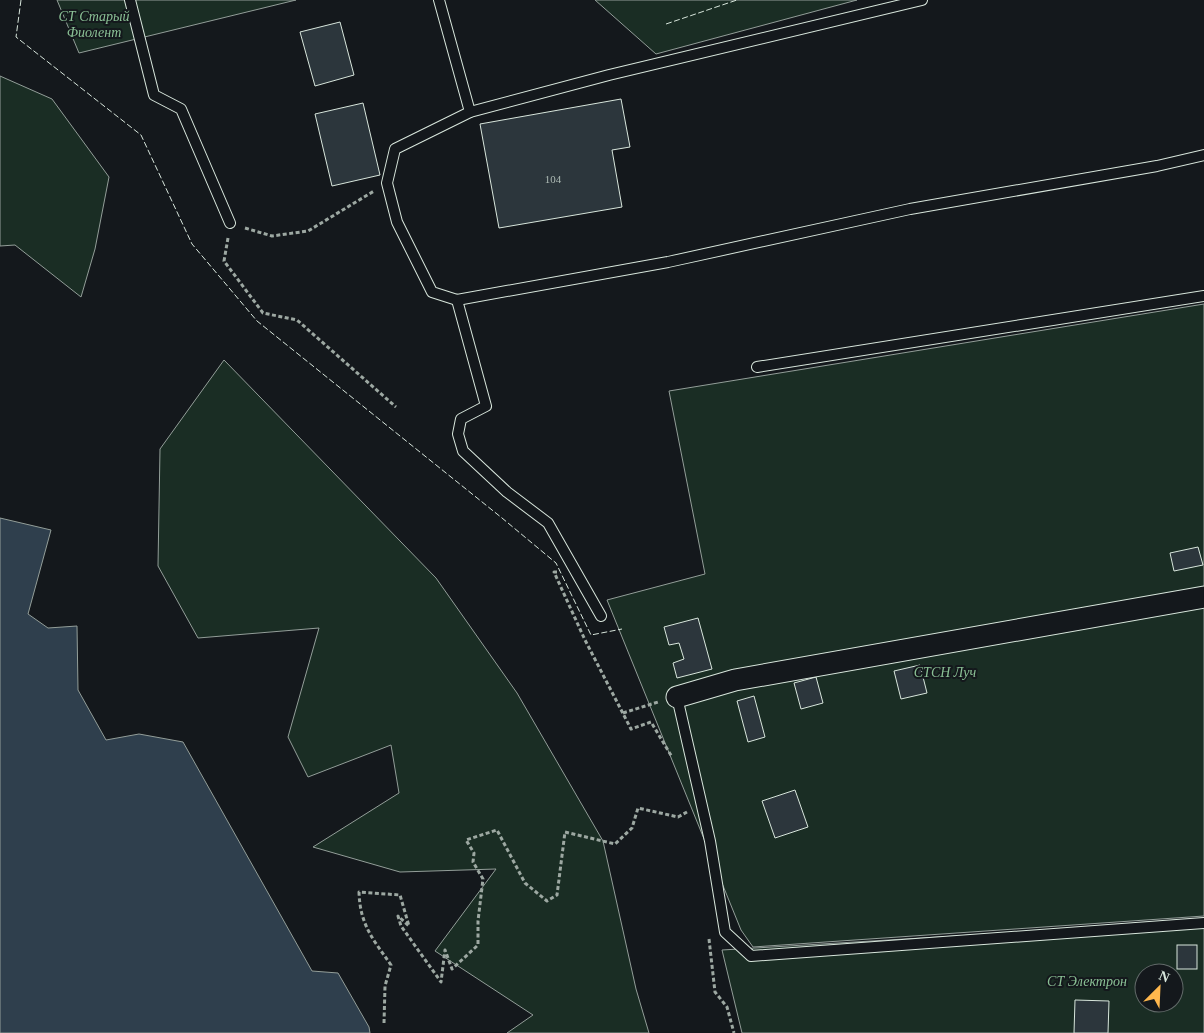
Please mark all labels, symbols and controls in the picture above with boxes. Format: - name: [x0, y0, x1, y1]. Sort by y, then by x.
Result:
- park label: СТ Старый Фиолент: [59, 9, 129, 40]
- house number: 104: [545, 173, 562, 185]
- park label: СТСН Луч: [914, 665, 977, 680]
- north arrow: [1134, 963, 1184, 1013]
- text: N: [1156, 968, 1172, 985]
- park label: СТ Электрон: [1047, 974, 1127, 989]

